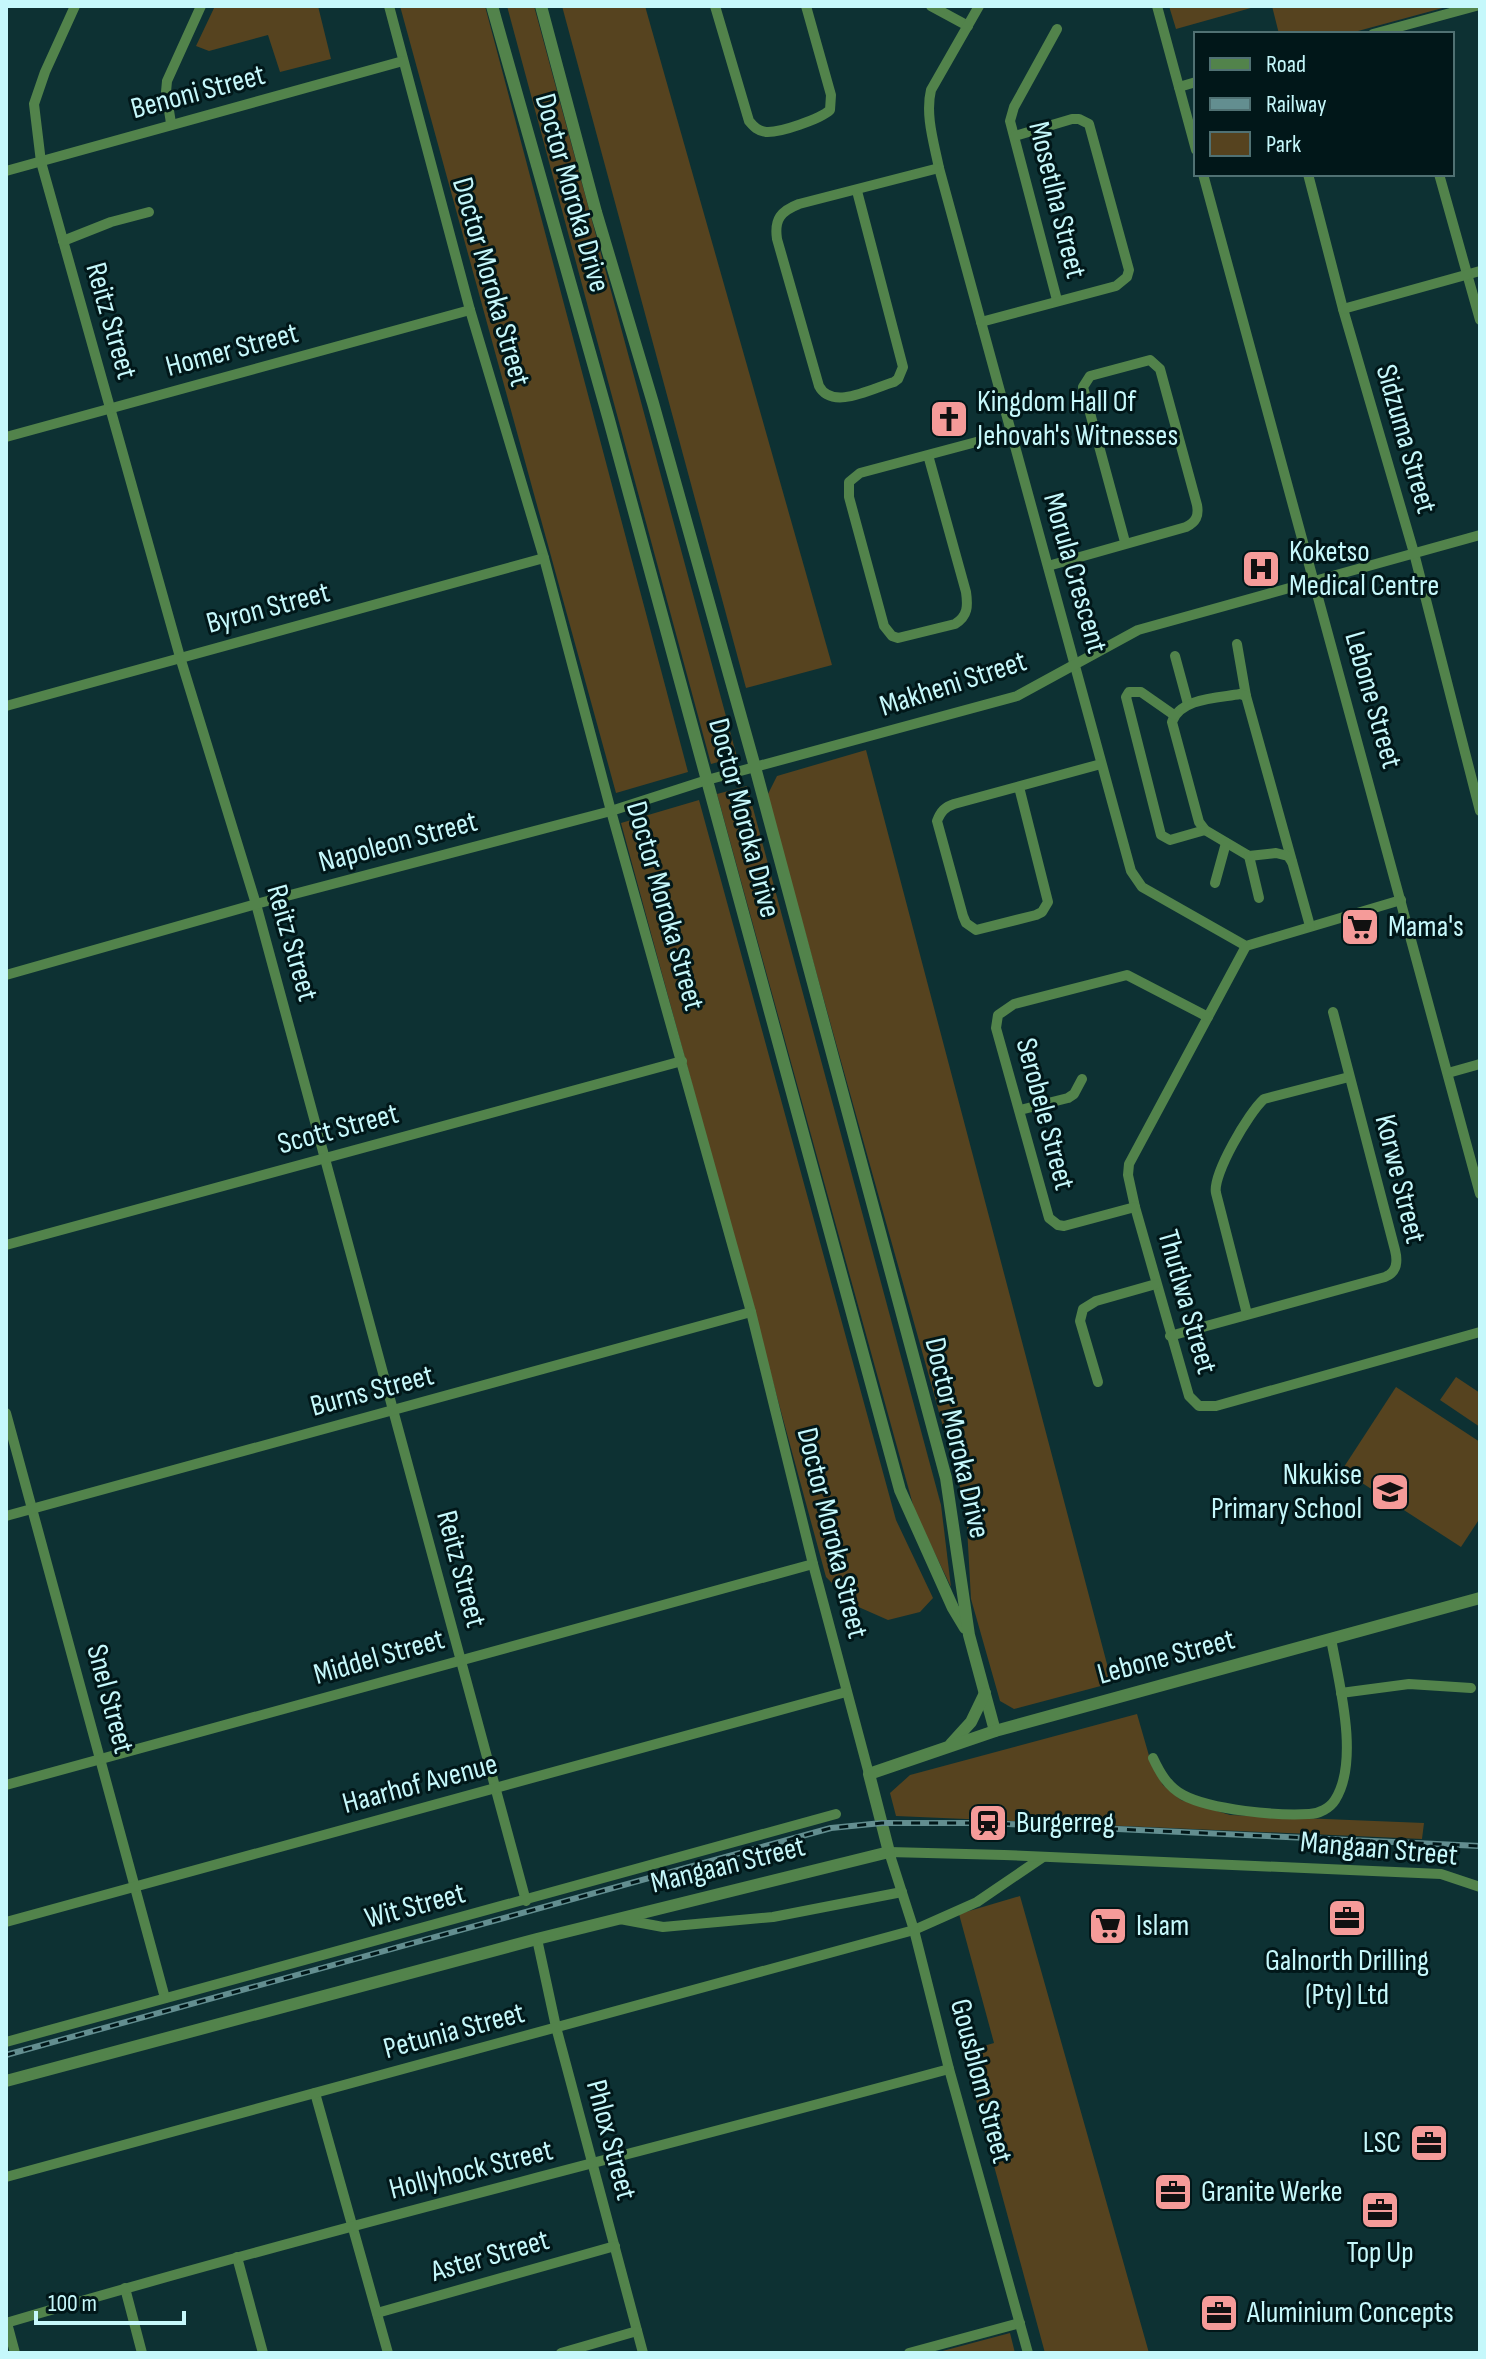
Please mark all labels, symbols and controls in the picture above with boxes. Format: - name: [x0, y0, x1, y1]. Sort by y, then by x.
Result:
- legend: [1194, 32, 1454, 176]
- text: Road: [1266, 50, 1306, 79]
- street label: Benoni Street: [127, 57, 269, 127]
- street label: Doctor Moroka Drive: [526, 90, 618, 296]
- text: Railway: [1266, 90, 1326, 119]
- street label: Mosetlha Street: [1020, 118, 1094, 282]
- text: Park: [1266, 130, 1301, 159]
- street label: Doctor Moroka Street: [444, 173, 538, 391]
- street label: Reitz Street: [77, 259, 145, 383]
- street label: Homer Street: [162, 315, 302, 385]
- street label: Sidzuma Street: [1368, 360, 1444, 518]
- place label: Kingdom Hall Of Jehovah's Witnesses: [976, 384, 1178, 454]
- church icon: Kingdom Hall Of Jehovah's Witnesses: [928, 398, 970, 440]
- street label: Morula Crescent: [1035, 489, 1115, 657]
- place label: Koketso Medical Centre: [1289, 534, 1439, 604]
- hospital icon: Koketso Medical Centre: [1240, 548, 1282, 590]
- street label: Byron Street: [202, 574, 334, 642]
- street label: Lebone Street: [1336, 627, 1410, 773]
- street label: Makheni Street: [875, 643, 1031, 725]
- street label: Doctor Moroka Drive: [700, 714, 788, 922]
- street label: Doctor Moroka Street: [618, 797, 712, 1015]
- street label: Napoleon Street: [315, 804, 481, 880]
- street label: Reitz Street: [258, 881, 326, 1005]
- supermarket icon: Mama's: [1339, 906, 1381, 948]
- place label: Mama's: [1388, 909, 1464, 945]
- street label: Serobele Street: [1007, 1034, 1083, 1194]
- street label: Scott Street: [274, 1096, 402, 1162]
- street label: Korwe Street: [1367, 1111, 1433, 1247]
- street label: Thutlwa Street: [1149, 1226, 1225, 1378]
- street label: Doctor Moroka Drive: [916, 1334, 998, 1542]
- street label: Burns Street: [306, 1357, 438, 1425]
- street label: Doctor Moroka Street: [788, 1424, 876, 1642]
- place label: Nkukise Primary School: [1211, 1457, 1362, 1527]
- school or university icon: Nkukise Primary School: [1369, 1471, 1411, 1513]
- street label: Reitz Street: [428, 1507, 494, 1631]
- street label: Middel Street: [310, 1621, 448, 1693]
- street label: Lebone Street: [1093, 1621, 1239, 1693]
- street label: Snel Street: [78, 1641, 142, 1757]
- street label: Haarhof Avenue: [339, 1746, 501, 1822]
- station icon: Burgerreg: [967, 1802, 1009, 1844]
- place label: Burgerreg: [1016, 1805, 1114, 1841]
- street label: Mangaan Street: [1299, 1824, 1459, 1874]
- street label: Mangaan Street: [647, 1828, 809, 1902]
- street label: Wit Street: [361, 1875, 469, 1937]
- office icon: Galnorth Drilling (Pty) Ltd: [1326, 1897, 1368, 1939]
- supermarket icon: Islam: [1087, 1905, 1129, 1947]
- place label: Islam: [1136, 1908, 1189, 1944]
- place label: Galnorth Drilling (Pty) Ltd: [1265, 1943, 1429, 2013]
- street label: Petunia Street: [380, 1995, 528, 2067]
- street label: Gousblom Street: [942, 1995, 1020, 2167]
- street label: Phlox Street: [578, 2076, 644, 2204]
- office icon: LSC: [1408, 2122, 1450, 2164]
- place label: LSC: [1363, 2125, 1401, 2161]
- street label: Hollyhock Street: [386, 2132, 556, 2208]
- office icon: Granite Werke: [1152, 2171, 1194, 2213]
- place label: Granite Werke: [1201, 2174, 1343, 2210]
- office icon: Top Up: [1359, 2189, 1401, 2231]
- street label: Aster Street: [426, 2222, 553, 2290]
- place label: Top Up: [1346, 2235, 1414, 2271]
- scale bar: [36, 2275, 184, 2325]
- text: 100 m: [48, 2289, 97, 2318]
- office icon: Aluminium Concepts: [1198, 2292, 1240, 2334]
- place label: Aluminium Concepts: [1246, 2295, 1454, 2331]

